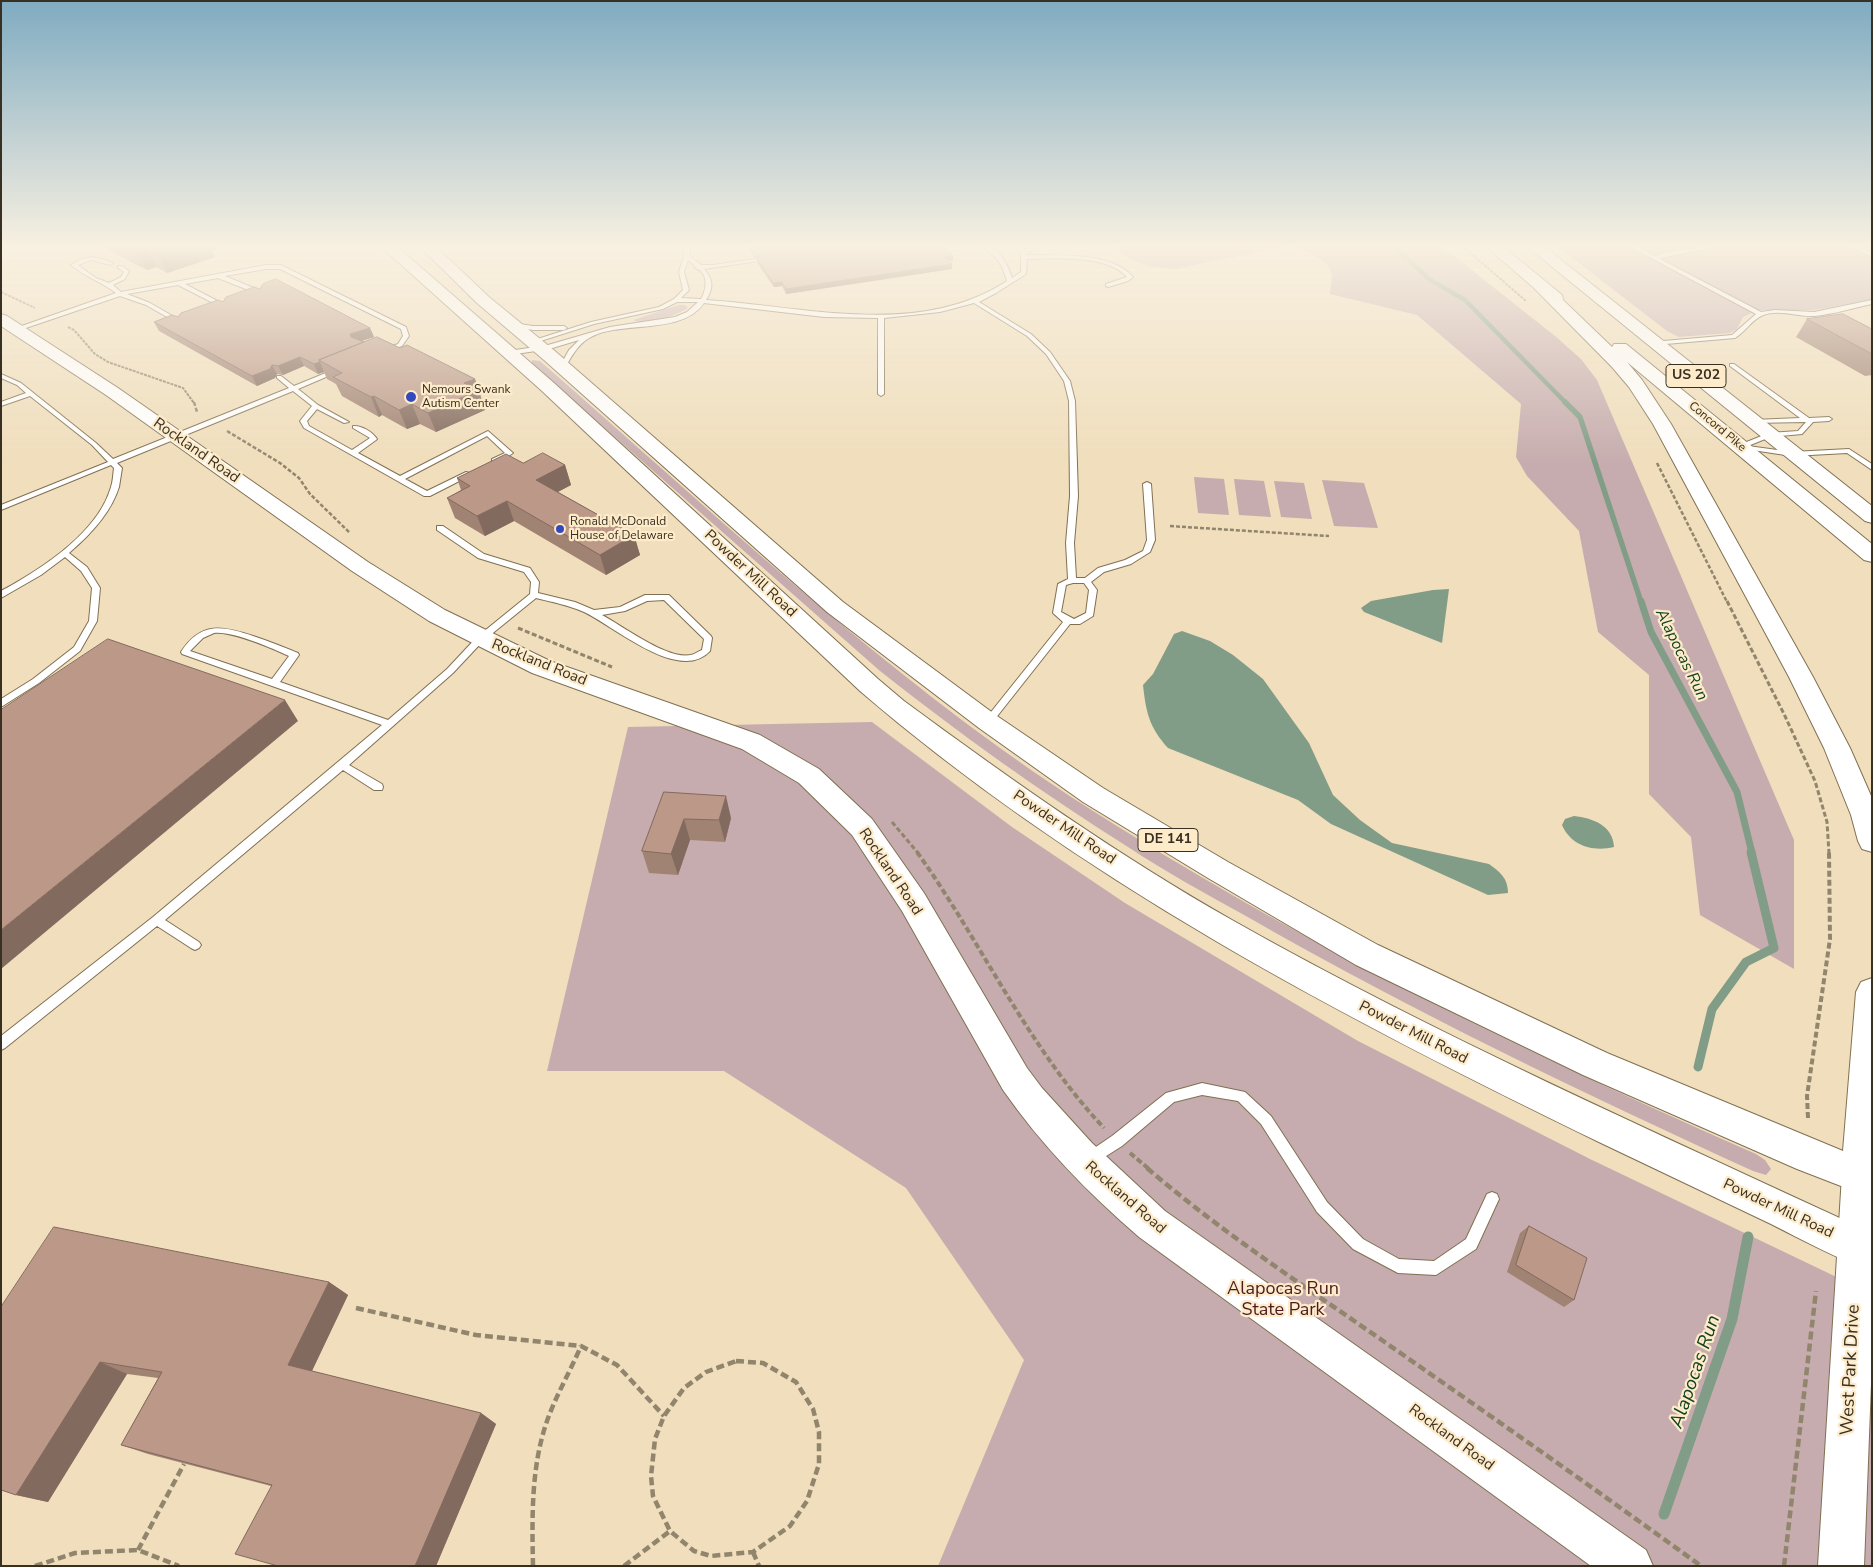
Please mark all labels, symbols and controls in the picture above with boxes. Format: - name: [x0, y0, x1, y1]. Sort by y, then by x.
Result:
- road number: US 202: [1666, 364, 1726, 388]
- place label: Nemours Swank Autism Center: [422, 383, 510, 411]
- marker: Nemours Swank Autism Center: [404, 390, 418, 404]
- street label: Concord Pike: [1685, 399, 1749, 455]
- street label: Rockland Road: [149, 415, 243, 487]
- place label: Ronald McDonald House of Delaware: [570, 515, 674, 543]
- marker: Ronald McDonald House of Delaware: [554, 523, 566, 535]
- street label: Powder Mill Road: [700, 527, 800, 621]
- water label: Alapocas Run: [1651, 606, 1711, 704]
- street label: Rockland Road: [489, 636, 589, 690]
- street label: Powder Mill Road: [1009, 787, 1119, 869]
- street label: Rockland Road: [854, 825, 926, 919]
- road number: DE 141: [1138, 828, 1198, 852]
- street label: Powder Mill Road: [1356, 998, 1470, 1068]
- street label: Rockland Road: [1081, 1158, 1169, 1238]
- street label: Powder Mill Road: [1720, 1176, 1836, 1242]
- park label: Alapocas Run State Park: [1227, 1279, 1339, 1322]
- street label: West Park Drive: [1837, 1304, 1865, 1436]
- water label: Alapocas Run: [1666, 1312, 1726, 1432]
- street label: Rockland Road: [1405, 1401, 1497, 1475]

